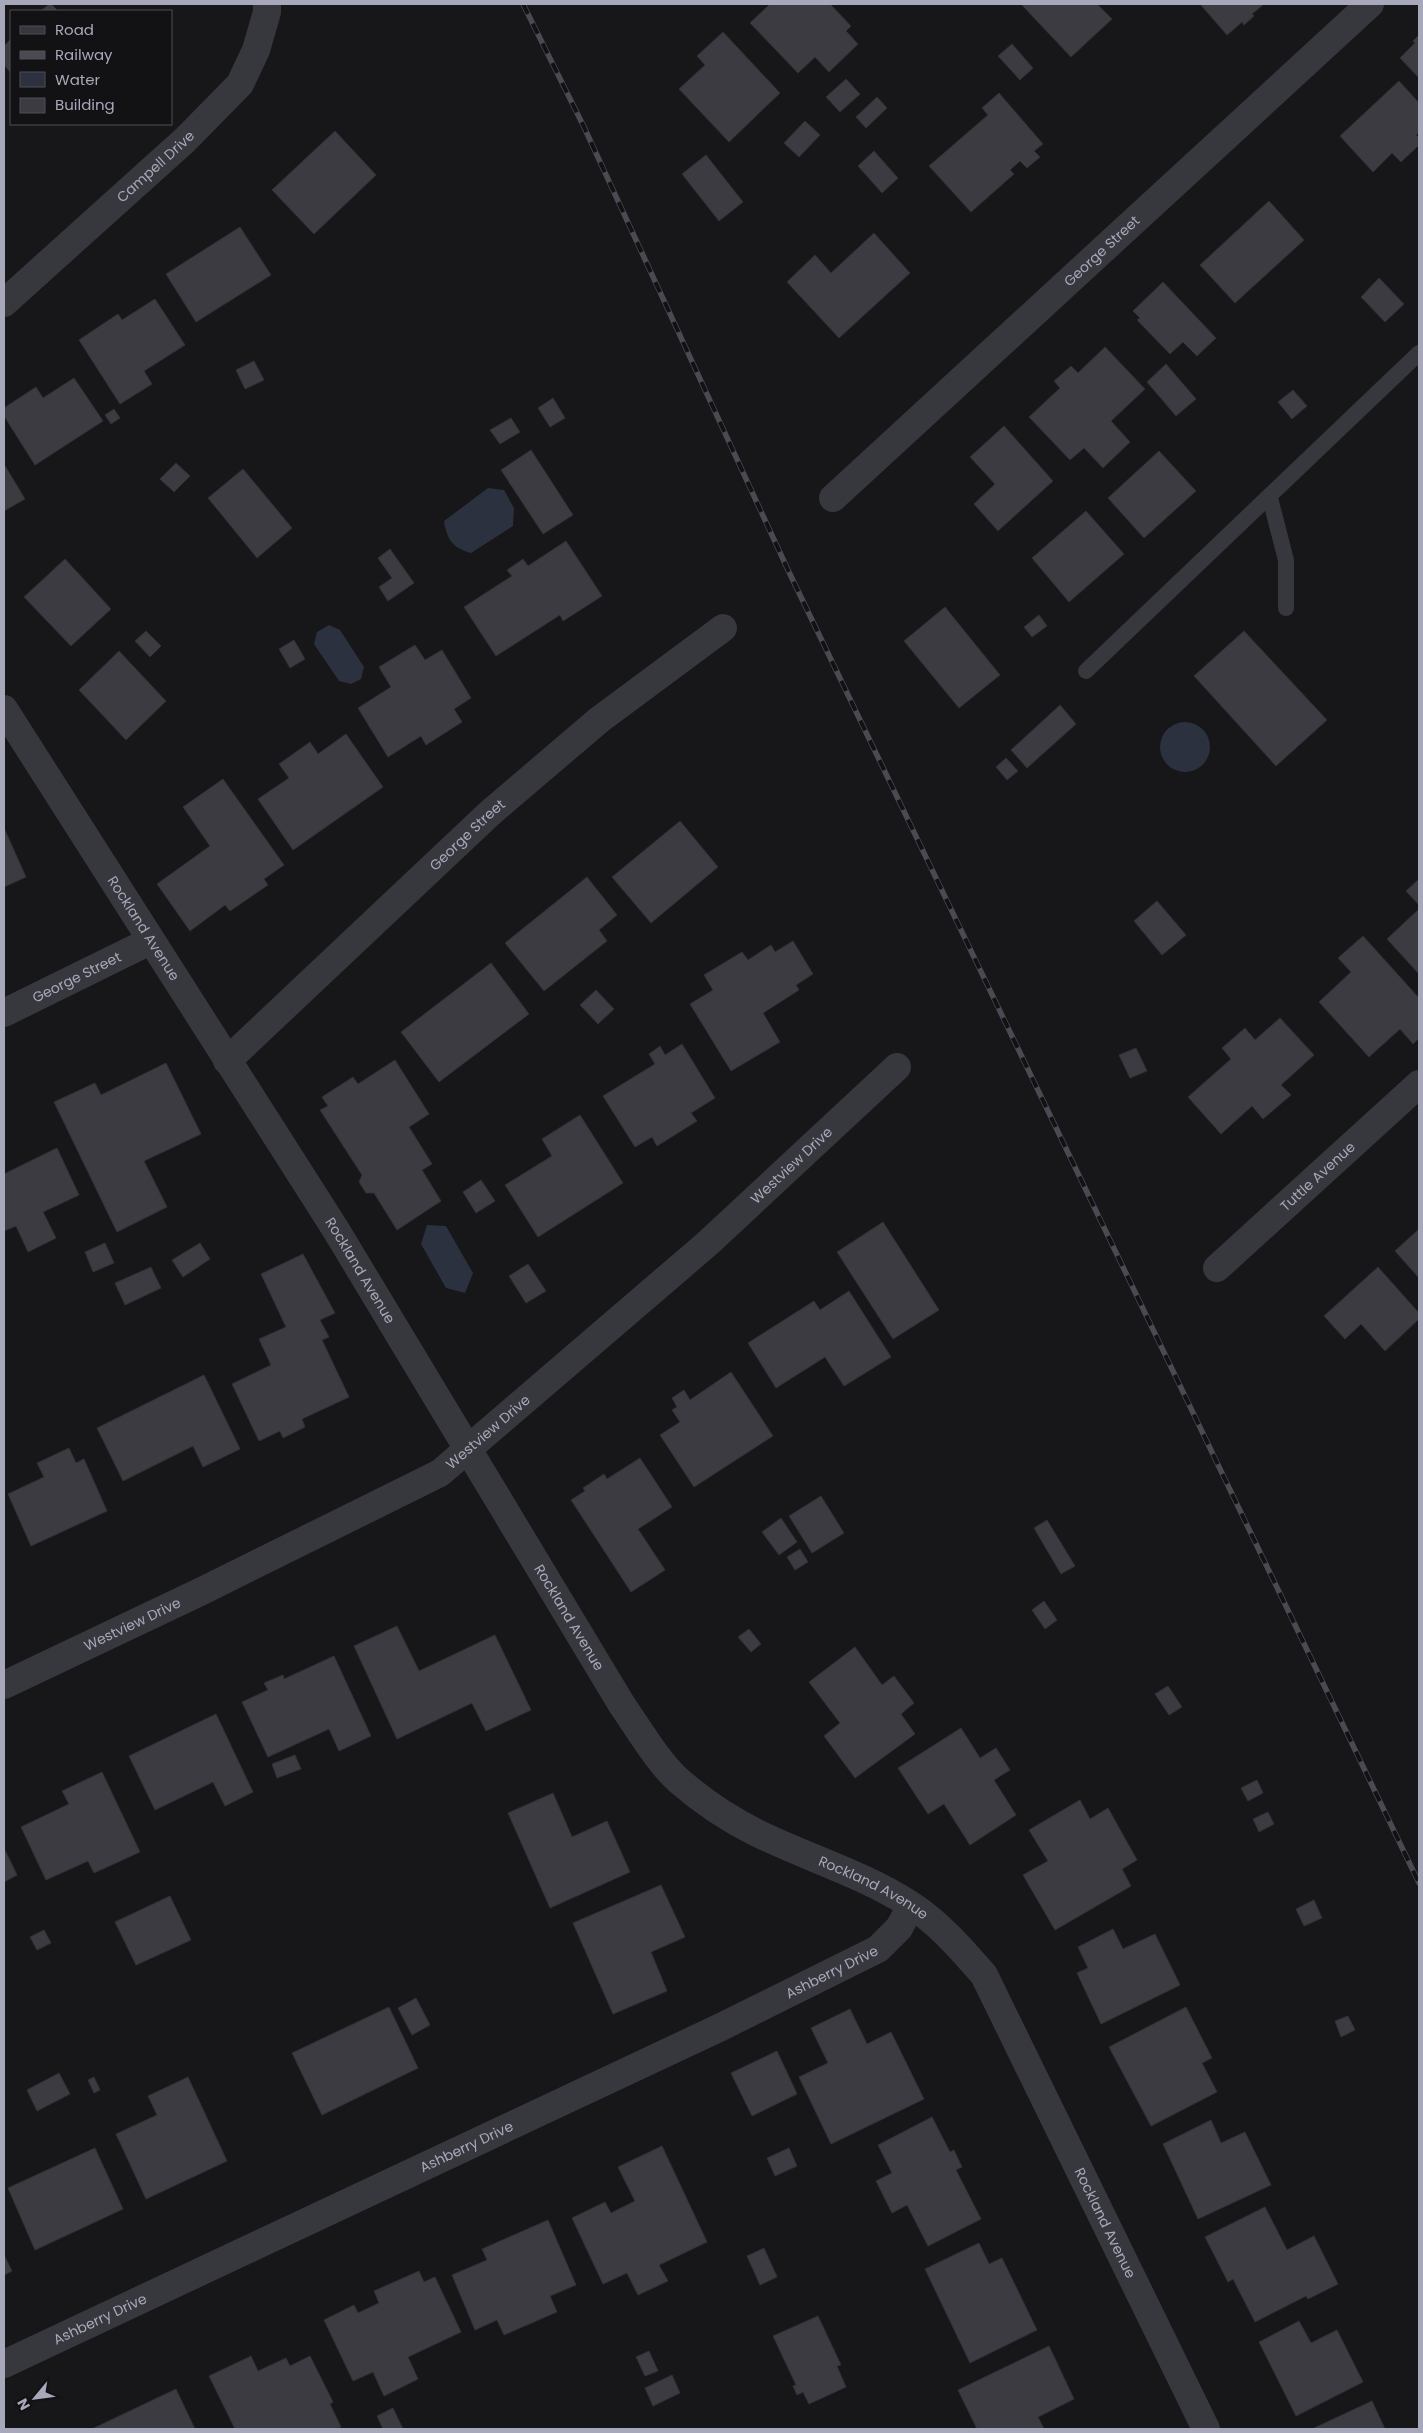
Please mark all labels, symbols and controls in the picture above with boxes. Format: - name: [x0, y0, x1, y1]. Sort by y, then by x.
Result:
- legend: [10, 10, 172, 125]
- text: Road: [55, 19, 94, 40]
- text: Railway: [55, 44, 113, 65]
- text: Water: [55, 69, 101, 90]
- text: Building: [55, 94, 115, 115]
- street label: Campell Drive: [112, 126, 199, 207]
- street label: George Street: [1059, 211, 1144, 291]
- street label: George Street: [425, 794, 509, 875]
- street label: Rockland Avenue: [103, 872, 185, 985]
- street label: George Street: [29, 947, 124, 1008]
- street label: Westview Drive: [746, 1122, 837, 1208]
- street label: Tuttle Avenue: [1276, 1137, 1360, 1216]
- street label: Rockland Avenue: [320, 1213, 400, 1328]
- street label: Westview Drive: [442, 1390, 535, 1474]
- street label: Rockland Avenue: [530, 1560, 609, 1675]
- street label: Westview Drive: [80, 1592, 184, 1656]
- street label: Rockland Avenue: [816, 1851, 933, 1924]
- street label: Ashberry Drive: [782, 1940, 882, 2003]
- street label: Ashberry Drive: [416, 2116, 517, 2177]
- street label: Rockland Avenue: [1070, 2164, 1141, 2282]
- street label: Ashberry Drive: [50, 2288, 150, 2349]
- north arrow: [10, 2373, 60, 2423]
- text: N: [12, 2395, 35, 2414]

